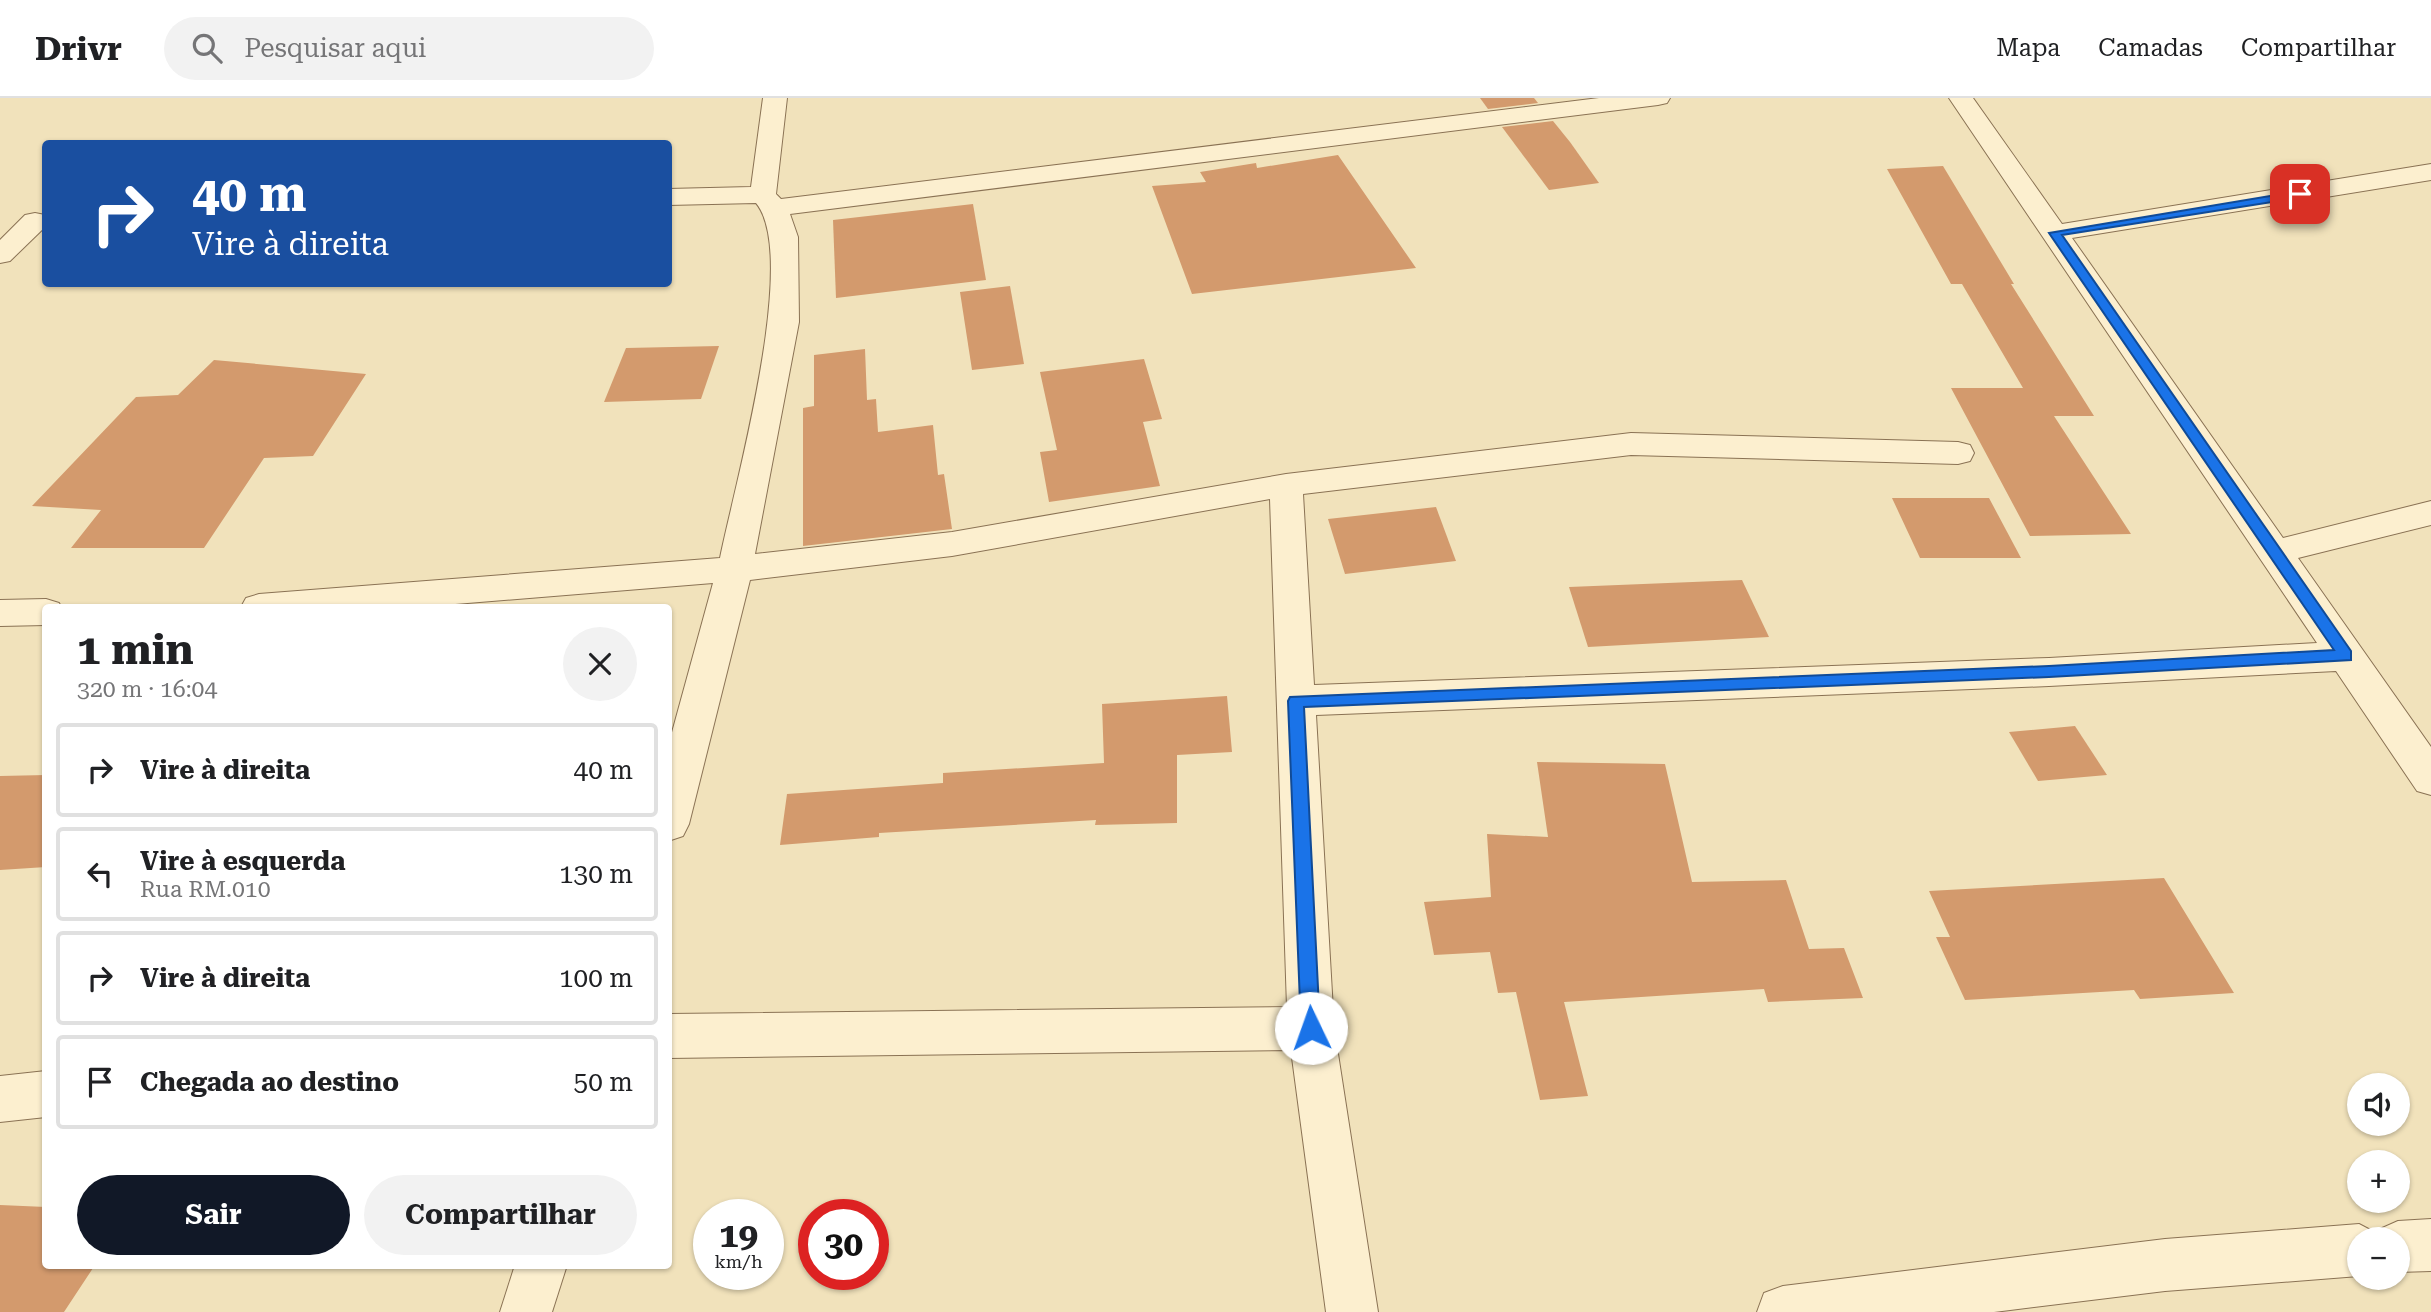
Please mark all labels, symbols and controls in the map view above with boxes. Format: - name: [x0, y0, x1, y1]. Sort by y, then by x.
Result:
- search box: [164, 17, 654, 80]
- text: Drivr: [35, 29, 122, 68]
- icon: search: [188, 29, 226, 67]
- text: Pesquisar aqui: [244, 33, 426, 63]
- text: Mapa: [1996, 34, 2060, 62]
- text: Camadas: [2098, 34, 2203, 62]
- text: Compartilhar: [2241, 34, 2396, 62]
- pin: [2270, 164, 2330, 224]
- text: 40 m: [192, 166, 307, 223]
- icon: right: [77, 168, 168, 259]
- icon: arrive: [2281, 175, 2319, 213]
- text: Vire à direita: [192, 225, 389, 263]
- text: 1 min: [77, 625, 194, 674]
- button: close: [563, 627, 637, 701]
- text: 320 m · 16:04: [77, 676, 217, 703]
- icon: right: [81, 751, 119, 789]
- text: Vire à direita: [140, 755, 310, 785]
- text: 40 m: [574, 755, 633, 785]
- text: Vire à esquerda: [140, 846, 345, 876]
- icon: left: [81, 855, 119, 893]
- text: 130 m: [559, 859, 633, 889]
- text: Rua RM.010: [140, 876, 271, 903]
- icon: right: [81, 959, 119, 997]
- text: Vire à direita: [140, 963, 310, 993]
- text: 100 m: [559, 963, 633, 993]
- position arrow: [1274, 991, 1348, 1065]
- icon: arrive: [81, 1063, 119, 1101]
- text: Chegada ao destino: [140, 1067, 399, 1097]
- text: 50 m: [574, 1067, 633, 1097]
- map controls: [2347, 1073, 2410, 1290]
- button: sound: [2347, 1073, 2410, 1136]
- button: +: [2347, 1150, 2410, 1213]
- button: Sair: [77, 1175, 350, 1255]
- button: Compartilhar: [364, 1175, 637, 1255]
- speed limit sign: 30: [798, 1199, 889, 1290]
- text: 19: [719, 1215, 758, 1256]
- button: −: [2347, 1227, 2410, 1290]
- text: km/h: [714, 1251, 763, 1272]

